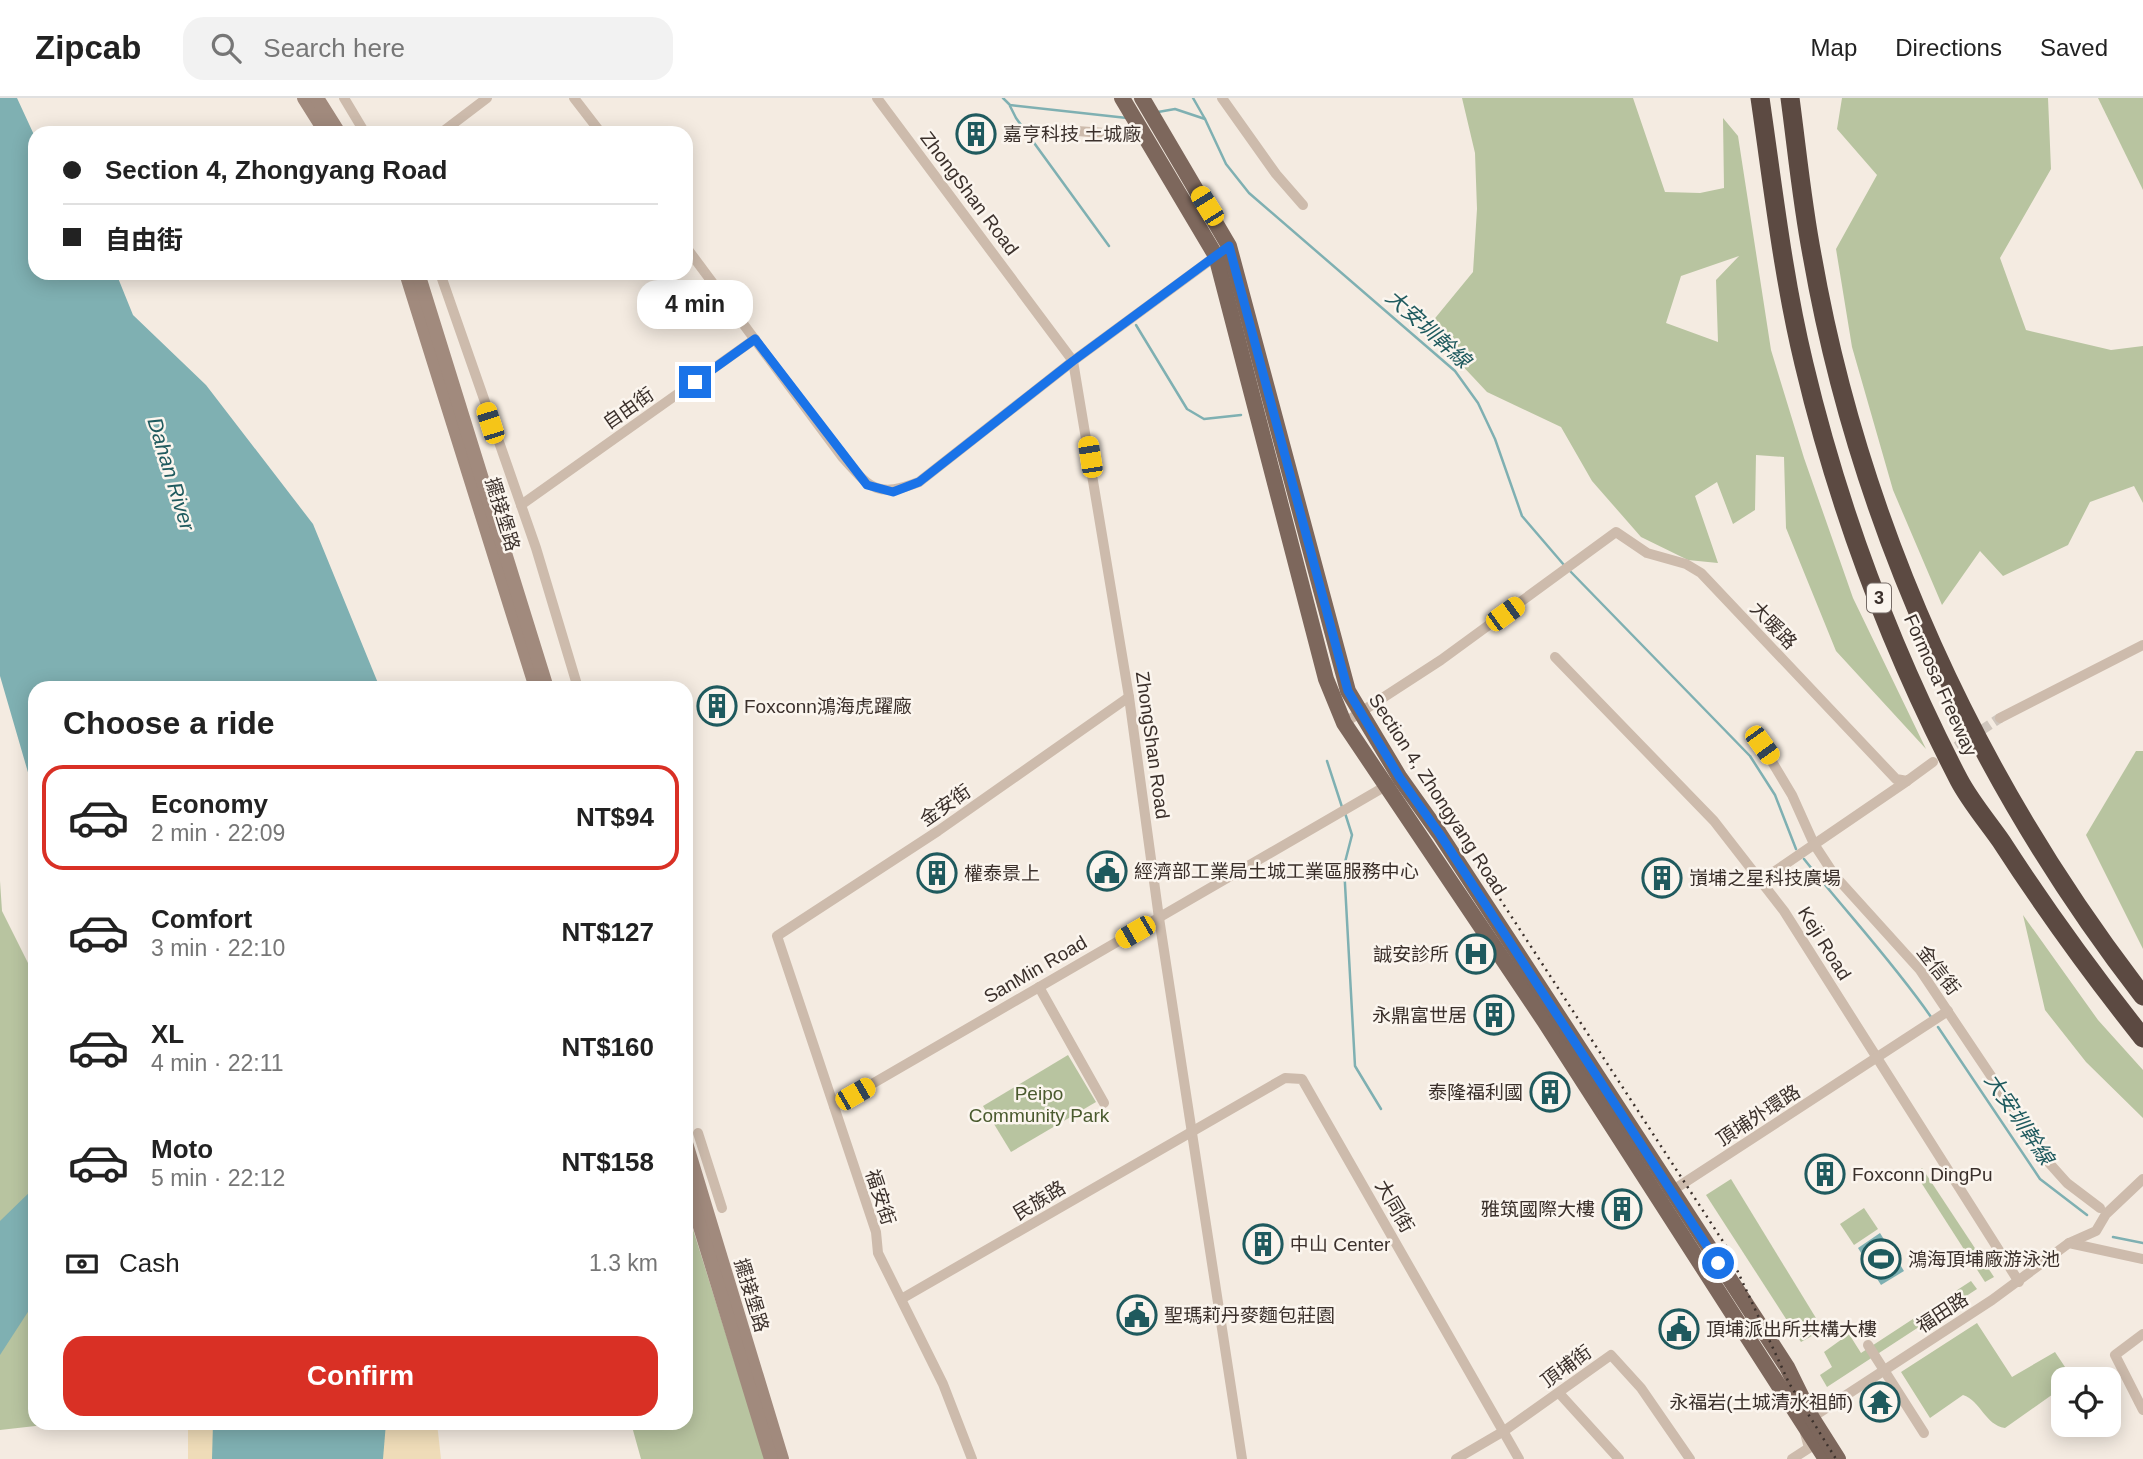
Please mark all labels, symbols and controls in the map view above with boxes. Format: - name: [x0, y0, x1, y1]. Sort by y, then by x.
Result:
- search box: [183, 17, 673, 80]
- text: Zipcab: [35, 29, 141, 66]
- icon: search: [207, 29, 245, 67]
- text: Search here: [263, 33, 405, 63]
- text: Map: [1811, 34, 1857, 61]
- text: Directions: [1895, 34, 2002, 61]
- text: Saved: [2040, 34, 2108, 61]
- building icon: 嘉亨科技 土城廠: [955, 113, 997, 155]
- place label: 嘉亨科技 土城廠: [1003, 124, 1141, 145]
- street label: ZhongShan Road: [916, 128, 1023, 259]
- text: Section 4, Zhongyang Road: [105, 155, 447, 185]
- car: [1187, 183, 1228, 229]
- text: 自由街: [105, 225, 183, 255]
- callout: 4 min: [637, 280, 753, 330]
- water label: 大安圳幹線: [1382, 285, 1477, 374]
- text: 4 min: [665, 291, 725, 317]
- route end: [679, 366, 711, 398]
- street label: 自由街: [599, 383, 658, 433]
- car: [474, 400, 507, 446]
- water label: Dahan River: [143, 415, 200, 534]
- car: [1077, 435, 1104, 479]
- street label: 擺接堡路: [481, 475, 524, 554]
- road number: 3: [1867, 584, 1891, 612]
- car: [1482, 593, 1529, 635]
- street label: 大暖路: [1746, 598, 1801, 653]
- street label: Formosa Freeway: [1900, 611, 1981, 760]
- street label: ZhongShan Road: [1132, 670, 1173, 820]
- building icon: Foxconn鴻海虎躍廠: [696, 685, 738, 727]
- street label: Section 4, Zhongyang Road: [1365, 690, 1511, 899]
- place label: Foxconn鴻海虎躍廠: [744, 696, 912, 717]
- text: Choose a ride: [63, 705, 275, 741]
- car: [1742, 722, 1783, 768]
- street label: 金安街: [916, 780, 975, 830]
- icon: car: [67, 786, 130, 849]
- text: Economy: [151, 789, 268, 819]
- text: NT$94: [576, 802, 654, 832]
- text: 2 min · 22:09: [151, 820, 285, 846]
- public building icon: 經濟部工業局土城工業區服務中心: [1086, 850, 1128, 892]
- building icon: 權泰景上: [916, 852, 958, 894]
- building icon: 嵿埔之星科技廣場: [1641, 857, 1683, 899]
- place label: 經濟部工業局土城工業區服務中心: [1134, 861, 1419, 882]
- place label: 權泰景上: [964, 863, 1040, 884]
- place label: 嵿埔之星科技廣場: [1689, 868, 1841, 889]
- icon: car: [67, 901, 130, 964]
- street label: Keji Road: [1794, 903, 1855, 984]
- text: Comfort: [151, 904, 252, 934]
- car: [1112, 912, 1159, 952]
- text: NT$127: [562, 917, 654, 947]
- street label: SanMin Road: [980, 932, 1090, 1007]
- hospital icon: 誠安診所: [1455, 933, 1497, 975]
- text: 3 min · 22:10: [151, 935, 285, 961]
- street label: 金信街: [1913, 941, 1964, 999]
- place label: 誠安診所: [1373, 944, 1449, 965]
- building icon: 永鼎富世居: [1473, 994, 1515, 1036]
- place label: 永鼎富世居: [1372, 1005, 1467, 1026]
- icon: car: [67, 1016, 130, 1079]
- text: XL: [151, 1019, 184, 1049]
- text: NT$160: [562, 1032, 654, 1062]
- text: 4 min · 22:11: [151, 1050, 284, 1076]
- water label: 大安圳幹線: [1981, 1069, 2059, 1170]
- building icon: 泰隆福利國: [1529, 1071, 1571, 1113]
- car: [832, 1074, 879, 1114]
- street label: 頂埔外環路: [1713, 1081, 1804, 1150]
- place label: 泰隆福利國: [1428, 1082, 1523, 1103]
- park label: Peipo Community Park: [969, 1083, 1110, 1126]
- icon: car: [67, 1131, 130, 1194]
- text: Moto: [151, 1134, 213, 1164]
- text: NT$158: [562, 1147, 654, 1177]
- building icon: Foxconn DingPu: [1804, 1153, 1846, 1195]
- place label: Foxconn DingPu: [1852, 1164, 1992, 1185]
- text: 5 min · 22:12: [151, 1165, 285, 1191]
- street label: 福安街: [862, 1167, 899, 1228]
- street label: 大同街: [1371, 1176, 1418, 1236]
- street label: 民族路: [1009, 1177, 1069, 1224]
- building icon: 雅筑國際大樓: [1601, 1188, 1643, 1230]
- place label: 雅筑國際大樓: [1481, 1199, 1595, 1220]
- building icon: 中山 Center: [1242, 1223, 1284, 1265]
- place label: 中山 Center: [1290, 1234, 1391, 1255]
- sports icon: 鴻海頂埔廠游泳池: [1860, 1238, 1902, 1280]
- icon: cash: [63, 1245, 101, 1283]
- route start: [1702, 1247, 1734, 1279]
- text: Cash: [119, 1248, 180, 1278]
- place label: 鴻海頂埔廠游泳池: [1908, 1249, 2060, 1270]
- text: 1.3 km: [589, 1250, 658, 1276]
- street label: 擺接堡路: [730, 1256, 773, 1335]
- street label: 福田路: [1913, 1288, 1972, 1337]
- public building icon: 聖瑪莉丹麥麵包莊園: [1116, 1294, 1158, 1336]
- place label: 聖瑪莉丹麥麵包莊園: [1164, 1305, 1335, 1326]
- public building icon: 頂埔派出所共構大樓: [1658, 1308, 1700, 1350]
- place label: 頂埔派出所共構大樓: [1706, 1319, 1877, 1340]
- button: Confirm: [63, 1336, 658, 1416]
- street label: 頂埔街: [1537, 1341, 1596, 1392]
- map controls: [2051, 1367, 2121, 1437]
- button: locate: [2051, 1367, 2121, 1437]
- temple icon: 永福岩(土城清水祖師): [1859, 1381, 1901, 1423]
- place label: 永福岩(土城清水祖師): [1669, 1392, 1853, 1413]

